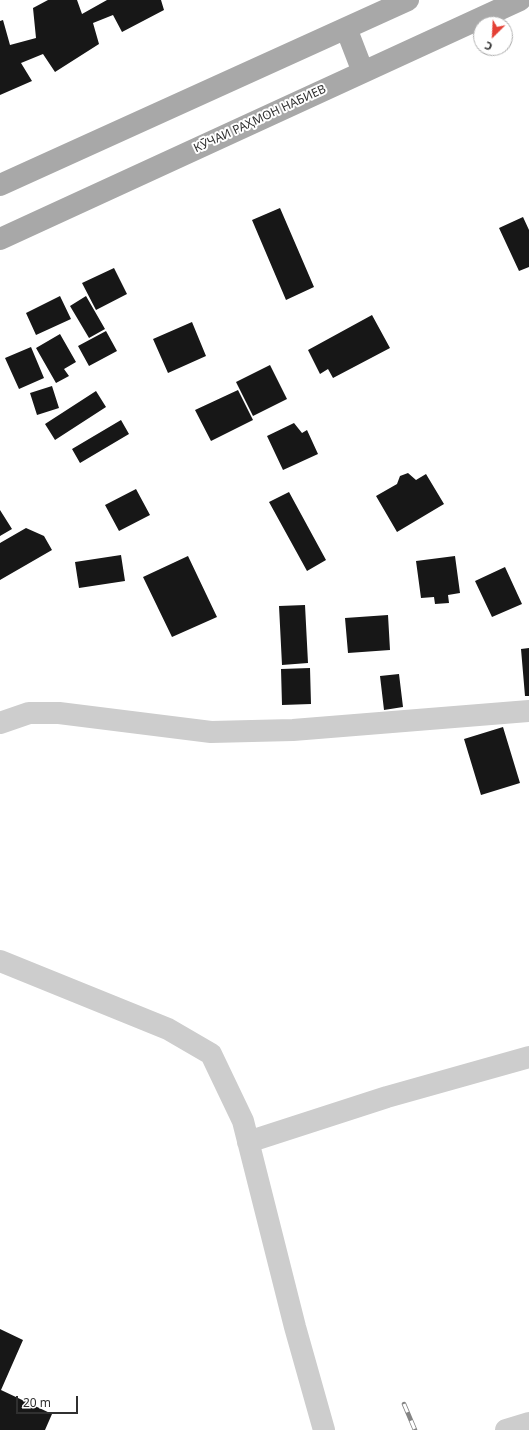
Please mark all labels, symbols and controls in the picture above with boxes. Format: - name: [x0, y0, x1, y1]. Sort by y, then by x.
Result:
- north arrow: [473, 16, 513, 56]
- text: С: [482, 38, 495, 55]
- street label: КӮЧАИ РАҲМОН НАБИЕВ: [192, 82, 328, 156]
- scale bar: [18, 1388, 80, 1414]
- text: 20 m: [23, 1394, 51, 1411]

